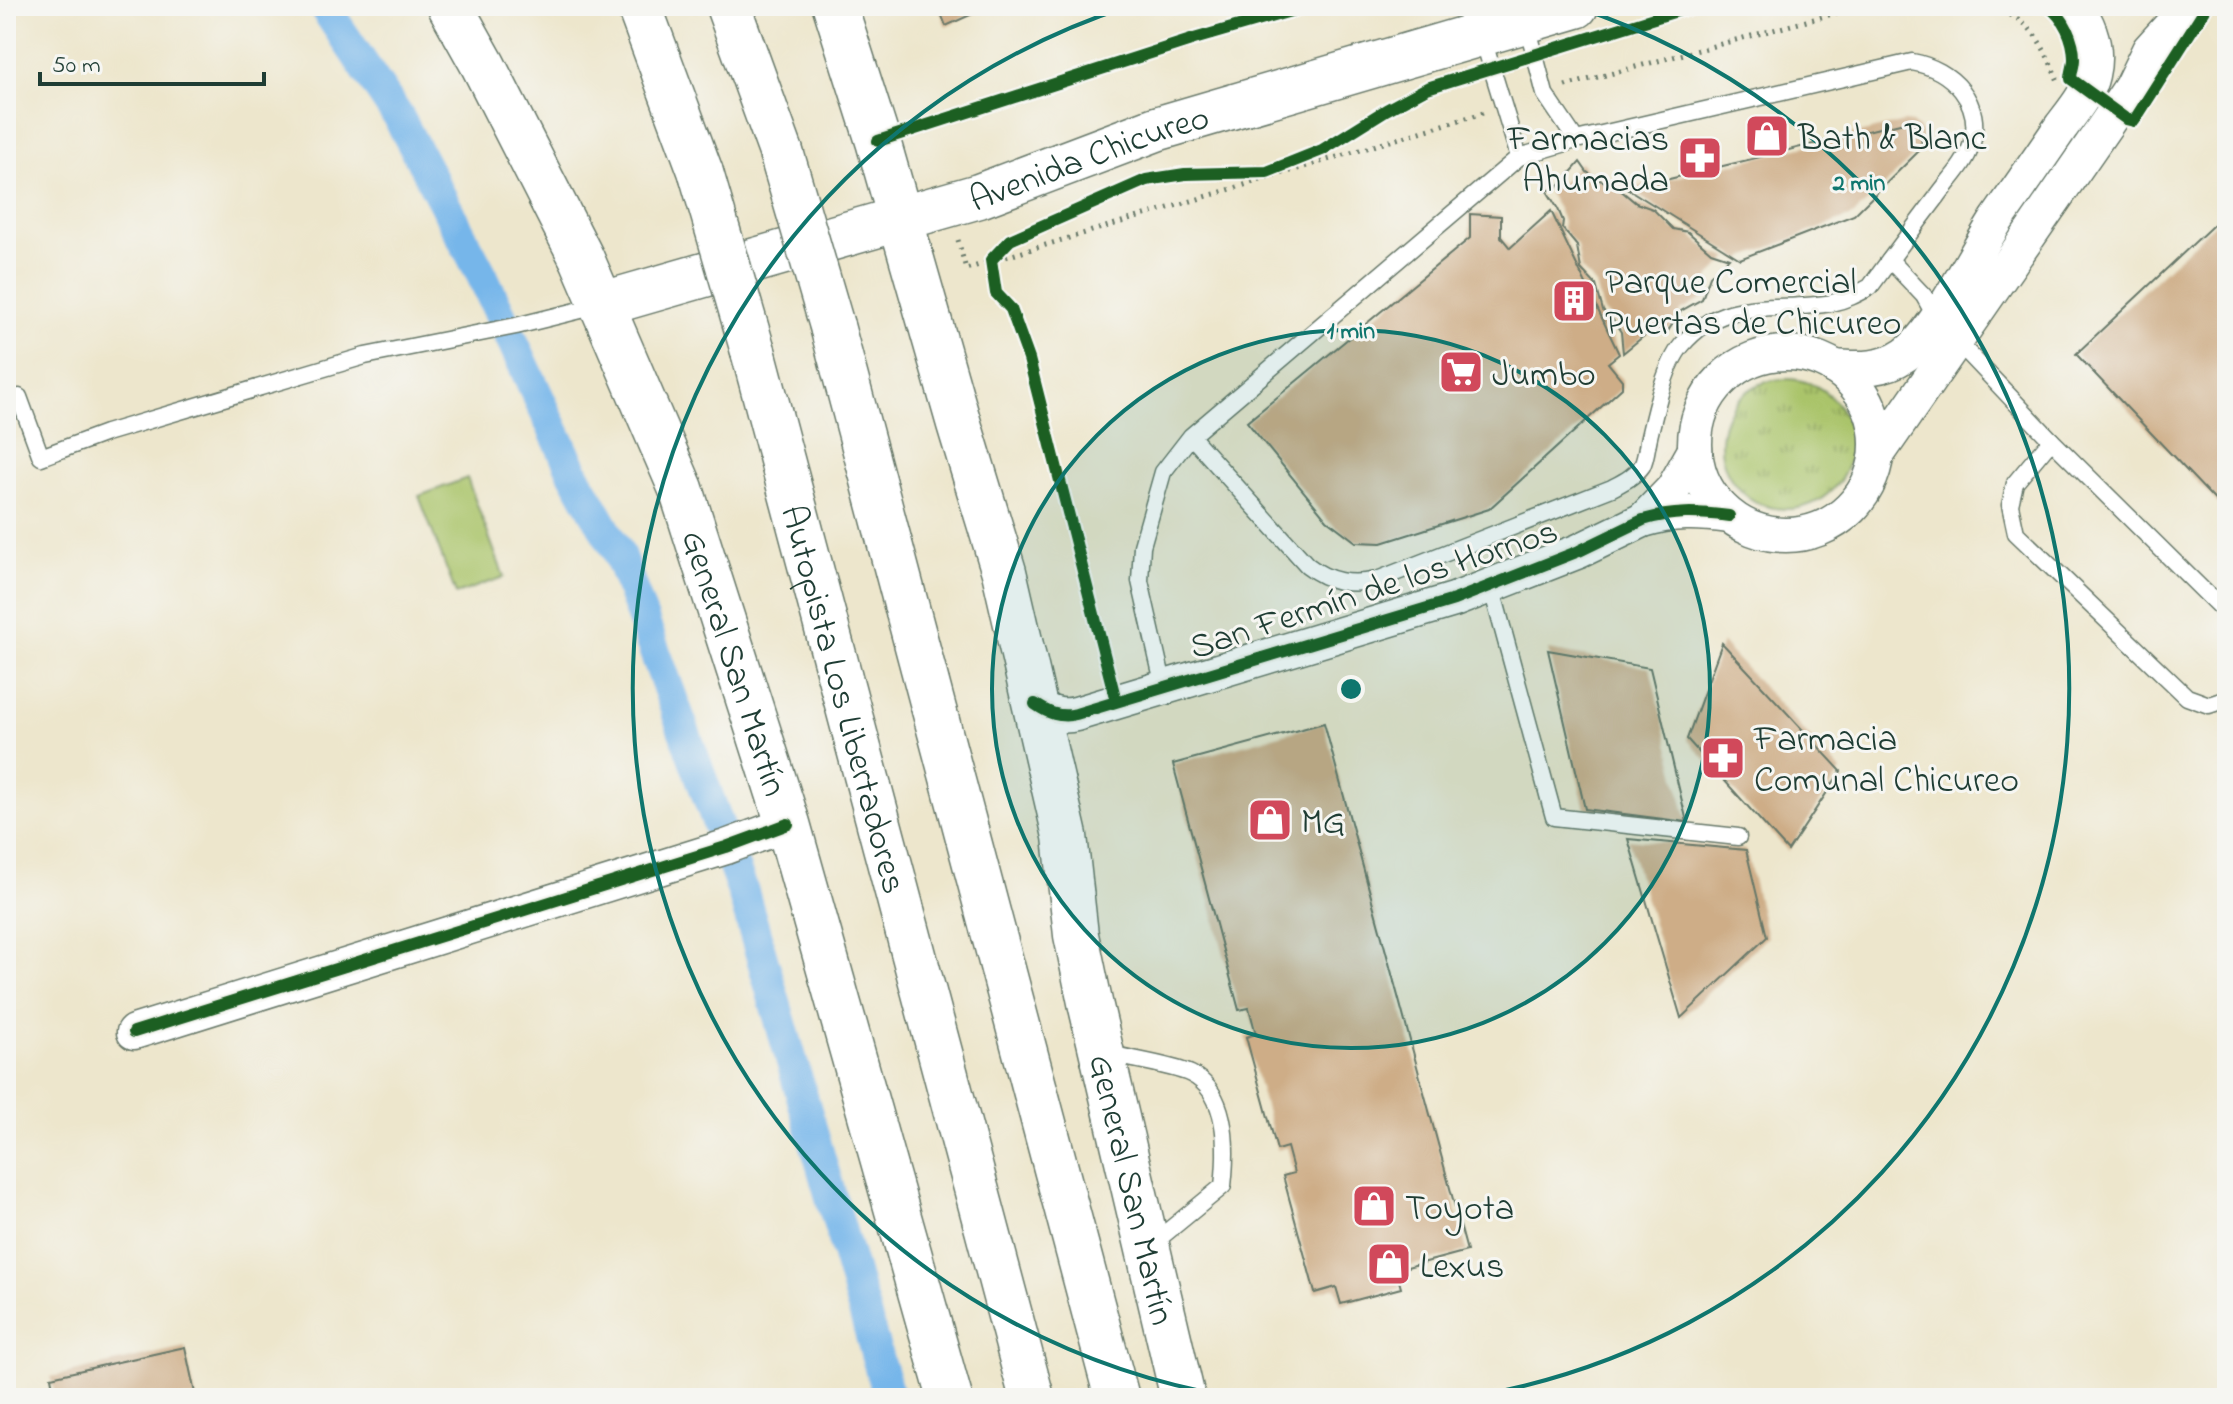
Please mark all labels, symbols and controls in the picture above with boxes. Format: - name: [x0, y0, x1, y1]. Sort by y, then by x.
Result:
- scale bar: [40, 36, 264, 86]
- text: 50 m: [52, 49, 101, 84]
- street label: Avenida Chicureo: [963, 93, 1216, 228]
- shop icon: Bath & Blanc: [1743, 112, 1791, 160]
- place label: Bath & Blanc: [1797, 114, 1987, 167]
- place label: Farmacias Ahumada: [1506, 115, 1669, 209]
- pharmacy icon: Farmacias Ahumada: [1676, 134, 1724, 182]
- text: 2 min: [1832, 167, 1886, 202]
- place label: Parque Comercial Puertas de Chicureo: [1605, 258, 1902, 352]
- building icon: Parque Comercial Puertas de Chicureo: [1550, 277, 1598, 325]
- text: 1 min: [1327, 315, 1375, 350]
- supermarket icon: Jumbo: [1437, 348, 1485, 396]
- place label: Jumbo: [1492, 350, 1596, 403]
- street label: Autopista Los Libertadores: [764, 500, 918, 900]
- street label: San Fermín de los Hornos: [1184, 507, 1565, 676]
- street label: General San Martín: [665, 524, 799, 804]
- centre of rings: [1337, 675, 1365, 703]
- place label: Farmacia Comunal Chicureo: [1753, 715, 2019, 809]
- pharmacy icon: Farmacia Comunal Chicureo: [1699, 734, 1747, 782]
- shop icon: MG: [1246, 796, 1294, 844]
- place label: MG: [1301, 798, 1345, 851]
- street label: General San Martín: [1072, 1050, 1187, 1331]
- shop icon: Toyota: [1350, 1182, 1398, 1230]
- place label: Toyota: [1405, 1184, 1514, 1237]
- shop icon: Lexus: [1365, 1240, 1413, 1288]
- place label: Lexus: [1420, 1242, 1504, 1295]

